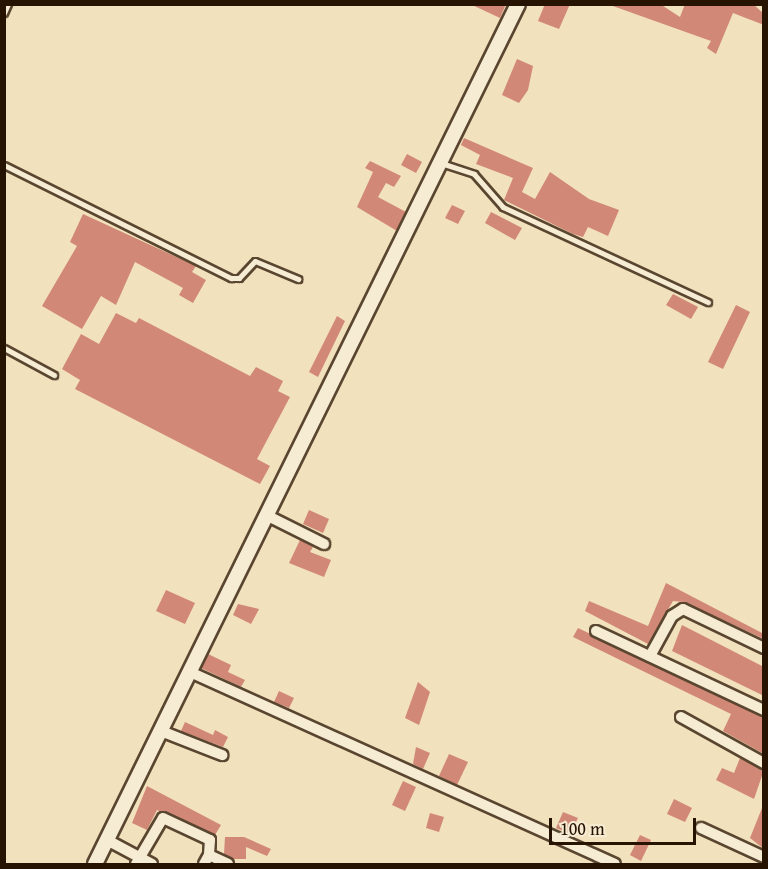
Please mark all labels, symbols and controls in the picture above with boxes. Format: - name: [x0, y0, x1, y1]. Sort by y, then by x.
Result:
- scale bar: [552, 806, 699, 844]
- text: 100 m: [560, 815, 605, 842]

